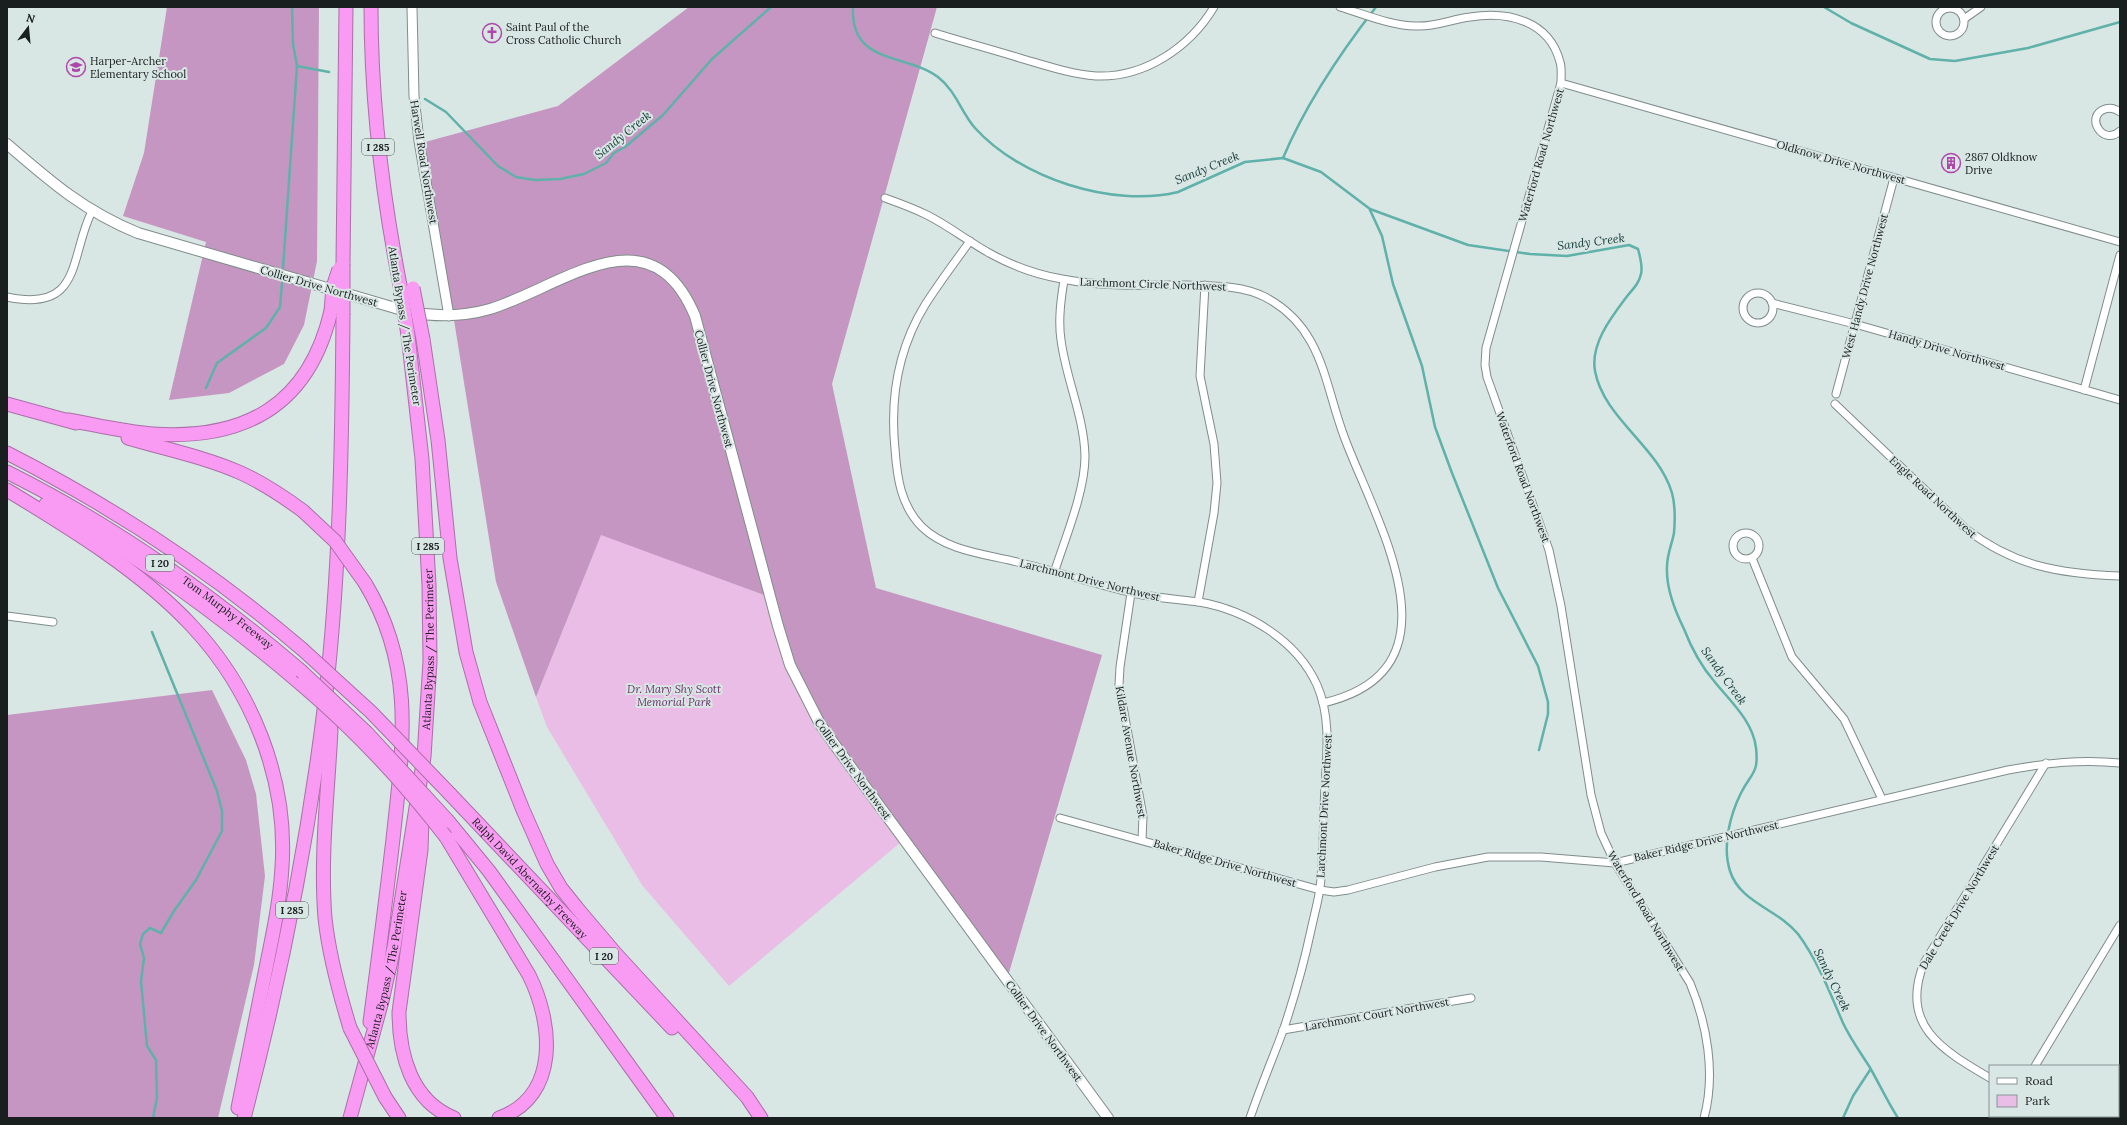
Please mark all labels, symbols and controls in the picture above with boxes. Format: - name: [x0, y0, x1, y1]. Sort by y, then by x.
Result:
- north arrow: [8, 8, 48, 48]
- text: N: [25, 10, 37, 26]
- place label: Saint Paul of the Cross Catholic Church: [506, 20, 622, 47]
- church icon: Saint Paul of the Cross Catholic Church: [481, 22, 503, 44]
- place label: Harper-Archer Elementary School: [90, 54, 186, 81]
- school or university icon: Harper-Archer Elementary School: [65, 56, 87, 78]
- street label: Waterford Road Northwest: [1515, 86, 1567, 223]
- street label: Harwell Road Northwest: [407, 99, 441, 226]
- water label: Sandy Creek: [592, 107, 654, 162]
- street label: Oldknow Drive Northwest: [1775, 137, 1908, 187]
- road number: I 285: [362, 139, 394, 155]
- water label: Sandy Creek: [1172, 148, 1241, 187]
- place label: 2867 Oldknow Drive: [1965, 150, 2038, 177]
- building icon: 2867 Oldknow Drive: [1940, 152, 1962, 174]
- street label: West Handy Drive Northwest: [1839, 211, 1891, 360]
- water label: Sandy Creek: [1556, 230, 1626, 253]
- street label: Atlanta Bypass / The Perimeter: [384, 244, 425, 407]
- street label: Collier Drive Northwest: [259, 263, 380, 310]
- street label: Larchmont Circle Northwest: [1079, 274, 1227, 294]
- street label: Handy Drive Northwest: [1887, 327, 2008, 374]
- street label: Collier Drive Northwest: [692, 328, 737, 450]
- street label: Waterford Road Northwest: [1493, 410, 1553, 545]
- street label: Engle Road Northwest: [1886, 453, 1980, 542]
- road number: I 285: [412, 538, 444, 554]
- road number: I 20: [146, 555, 174, 571]
- street label: Larchmont Drive Northwest: [1018, 556, 1162, 604]
- street label: Atlanta Bypass / The Perimeter: [419, 568, 438, 731]
- street label: Tom Murphy Freeway: [179, 573, 276, 652]
- water label: Sandy Creek: [1698, 644, 1750, 708]
- park label: Dr. Mary Shy Scott Memorial Park: [627, 682, 721, 709]
- street label: Kildare Avenue Northwest: [1112, 685, 1150, 820]
- street label: Collier Drive Northwest: [812, 716, 895, 823]
- street label: Larchmont Drive Northwest: [1313, 733, 1335, 878]
- street label: Ralph David Abernathy Freeway: [469, 815, 591, 942]
- street label: Baker Ridge Drive Northwest: [1632, 817, 1780, 864]
- street label: Baker Ridge Drive Northwest: [1152, 836, 1299, 890]
- street label: Dale Creek Drive Northwest: [1916, 841, 2002, 972]
- street label: Waterford Road Northwest: [1604, 848, 1688, 974]
- street label: Atlanta Bypass / The Perimeter: [362, 889, 410, 1051]
- road number: I 285: [276, 902, 308, 918]
- water label: Sandy Creek: [1811, 946, 1854, 1014]
- road number: I 20: [590, 948, 618, 964]
- street label: Collier Drive Northwest: [1003, 978, 1086, 1085]
- street label: Larchmont Court Northwest: [1304, 994, 1451, 1034]
- legend: [1989, 1065, 2119, 1117]
- text: Road: [2025, 1073, 2053, 1088]
- text: Park: [2025, 1093, 2051, 1108]

